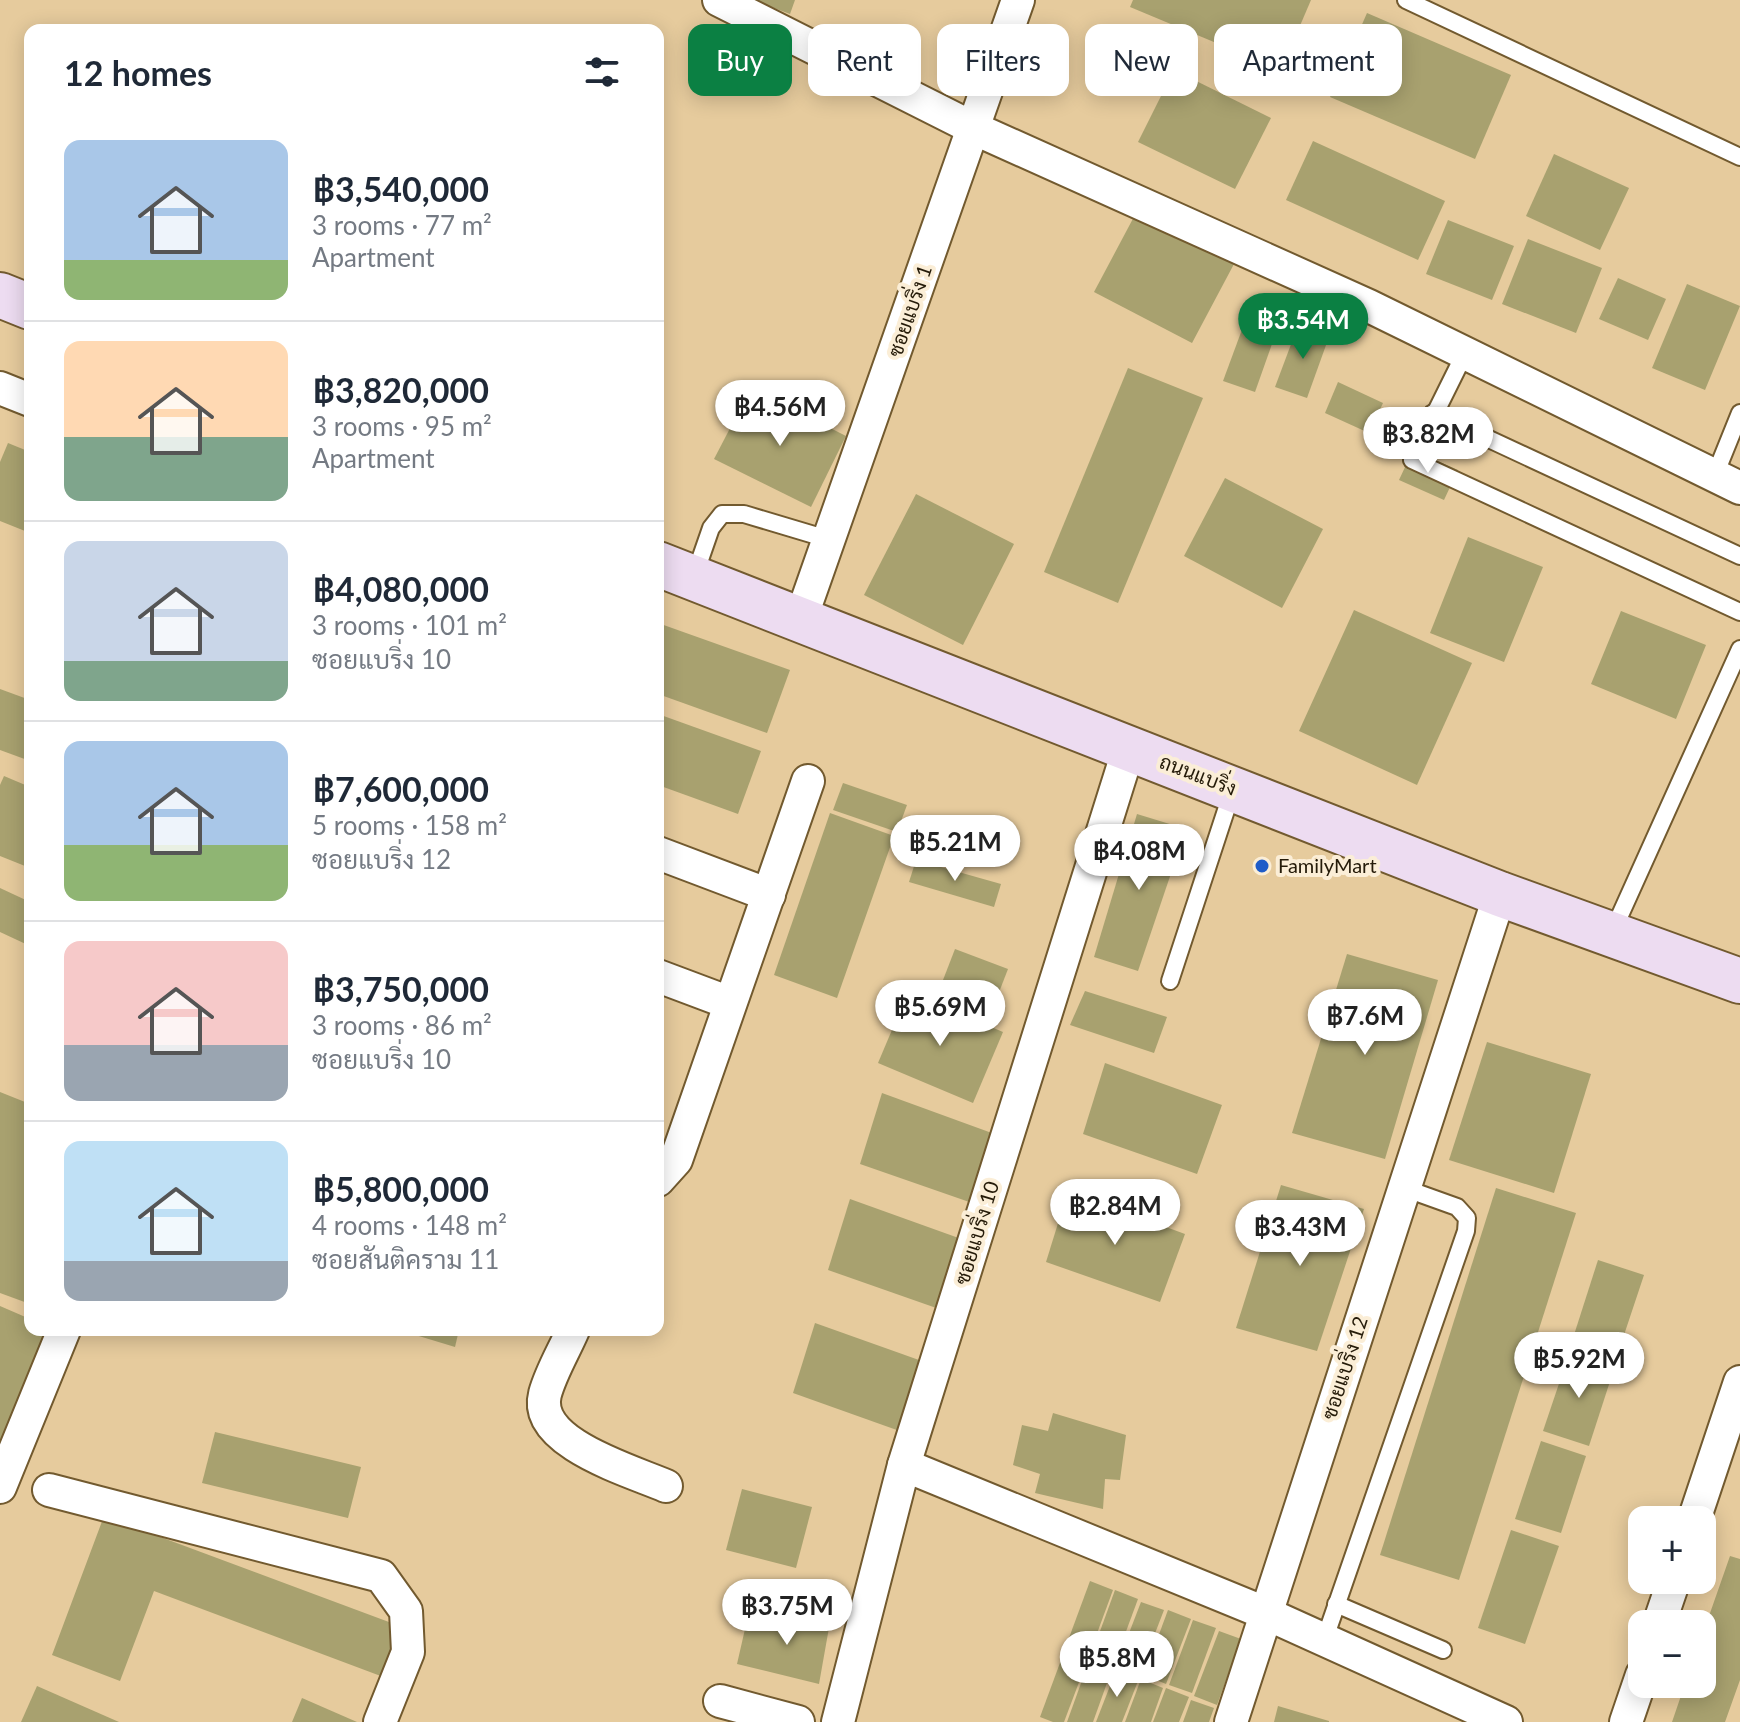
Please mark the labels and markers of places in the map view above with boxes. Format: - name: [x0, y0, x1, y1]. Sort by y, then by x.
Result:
- pin: ฿3.54M: [1238, 293, 1368, 361]
- pin: ฿4.56M: [715, 380, 845, 448]
- pin: ฿3.82M: [1363, 407, 1493, 475]
- pin: ฿5.21M: [890, 815, 1020, 883]
- pin: ฿4.08M: [1074, 824, 1204, 892]
- place label: FamilyMart: [1278, 853, 1377, 877]
- marker: FamilyMart: [1253, 857, 1271, 875]
- pin: ฿5.69M: [875, 980, 1005, 1048]
- pin: ฿7.6M: [1309, 989, 1421, 1057]
- pin: ฿2.84M: [1050, 1179, 1180, 1247]
- pin: ฿3.43M: [1235, 1200, 1365, 1268]
- pin: ฿5.92M: [1514, 1332, 1644, 1400]
- pin: ฿3.75M: [722, 1579, 852, 1647]
- pin: ฿5.8M: [1061, 1631, 1173, 1699]

